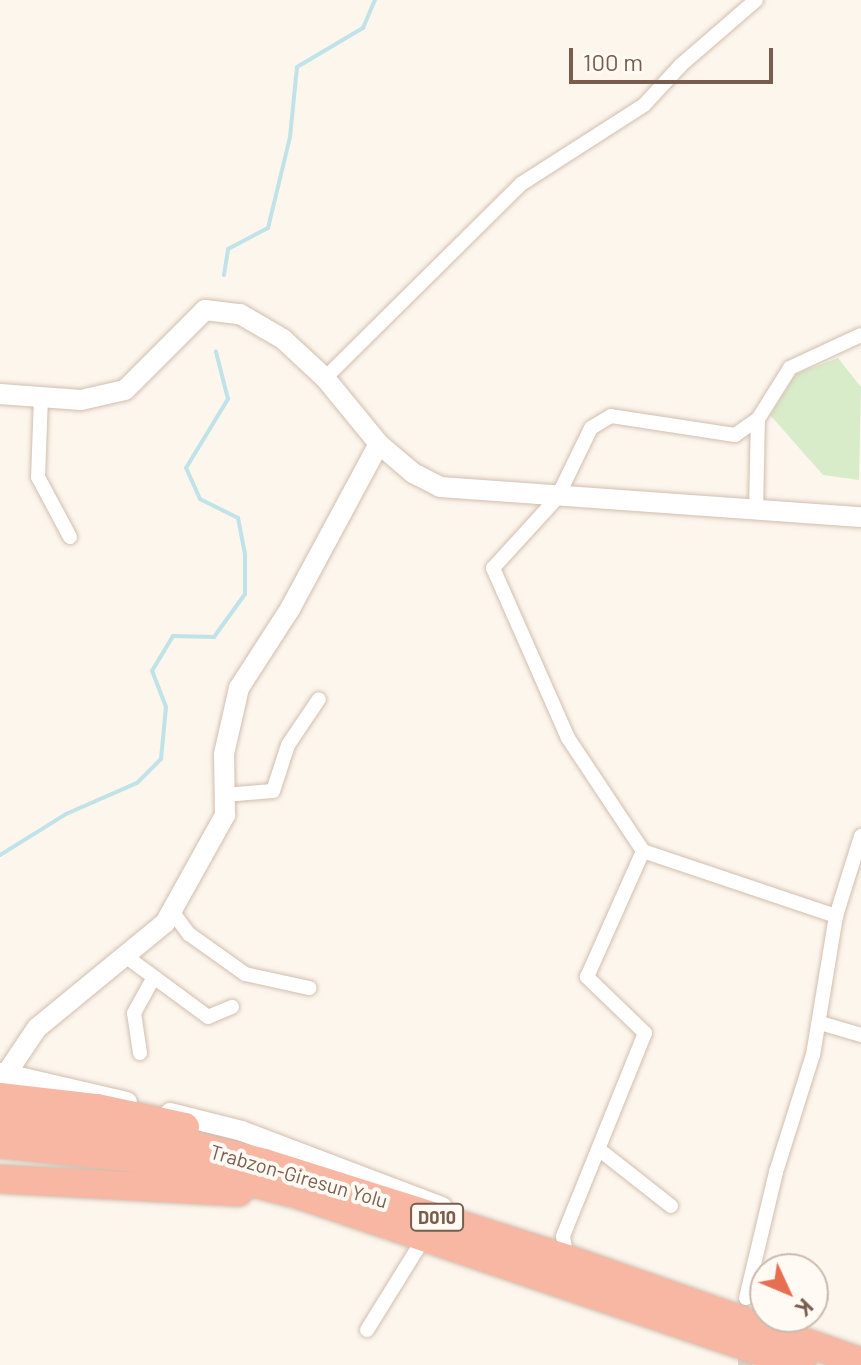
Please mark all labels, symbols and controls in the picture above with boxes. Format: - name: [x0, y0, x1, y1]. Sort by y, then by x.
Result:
- scale bar: [573, 32, 777, 82]
- text: 100 m: [583, 47, 643, 76]
- street label: Trabzon-Giresun Yolu: [208, 1139, 390, 1213]
- road number: D010: [409, 1203, 465, 1231]
- north arrow: [749, 1253, 829, 1333]
- text: K: [791, 1294, 819, 1322]

